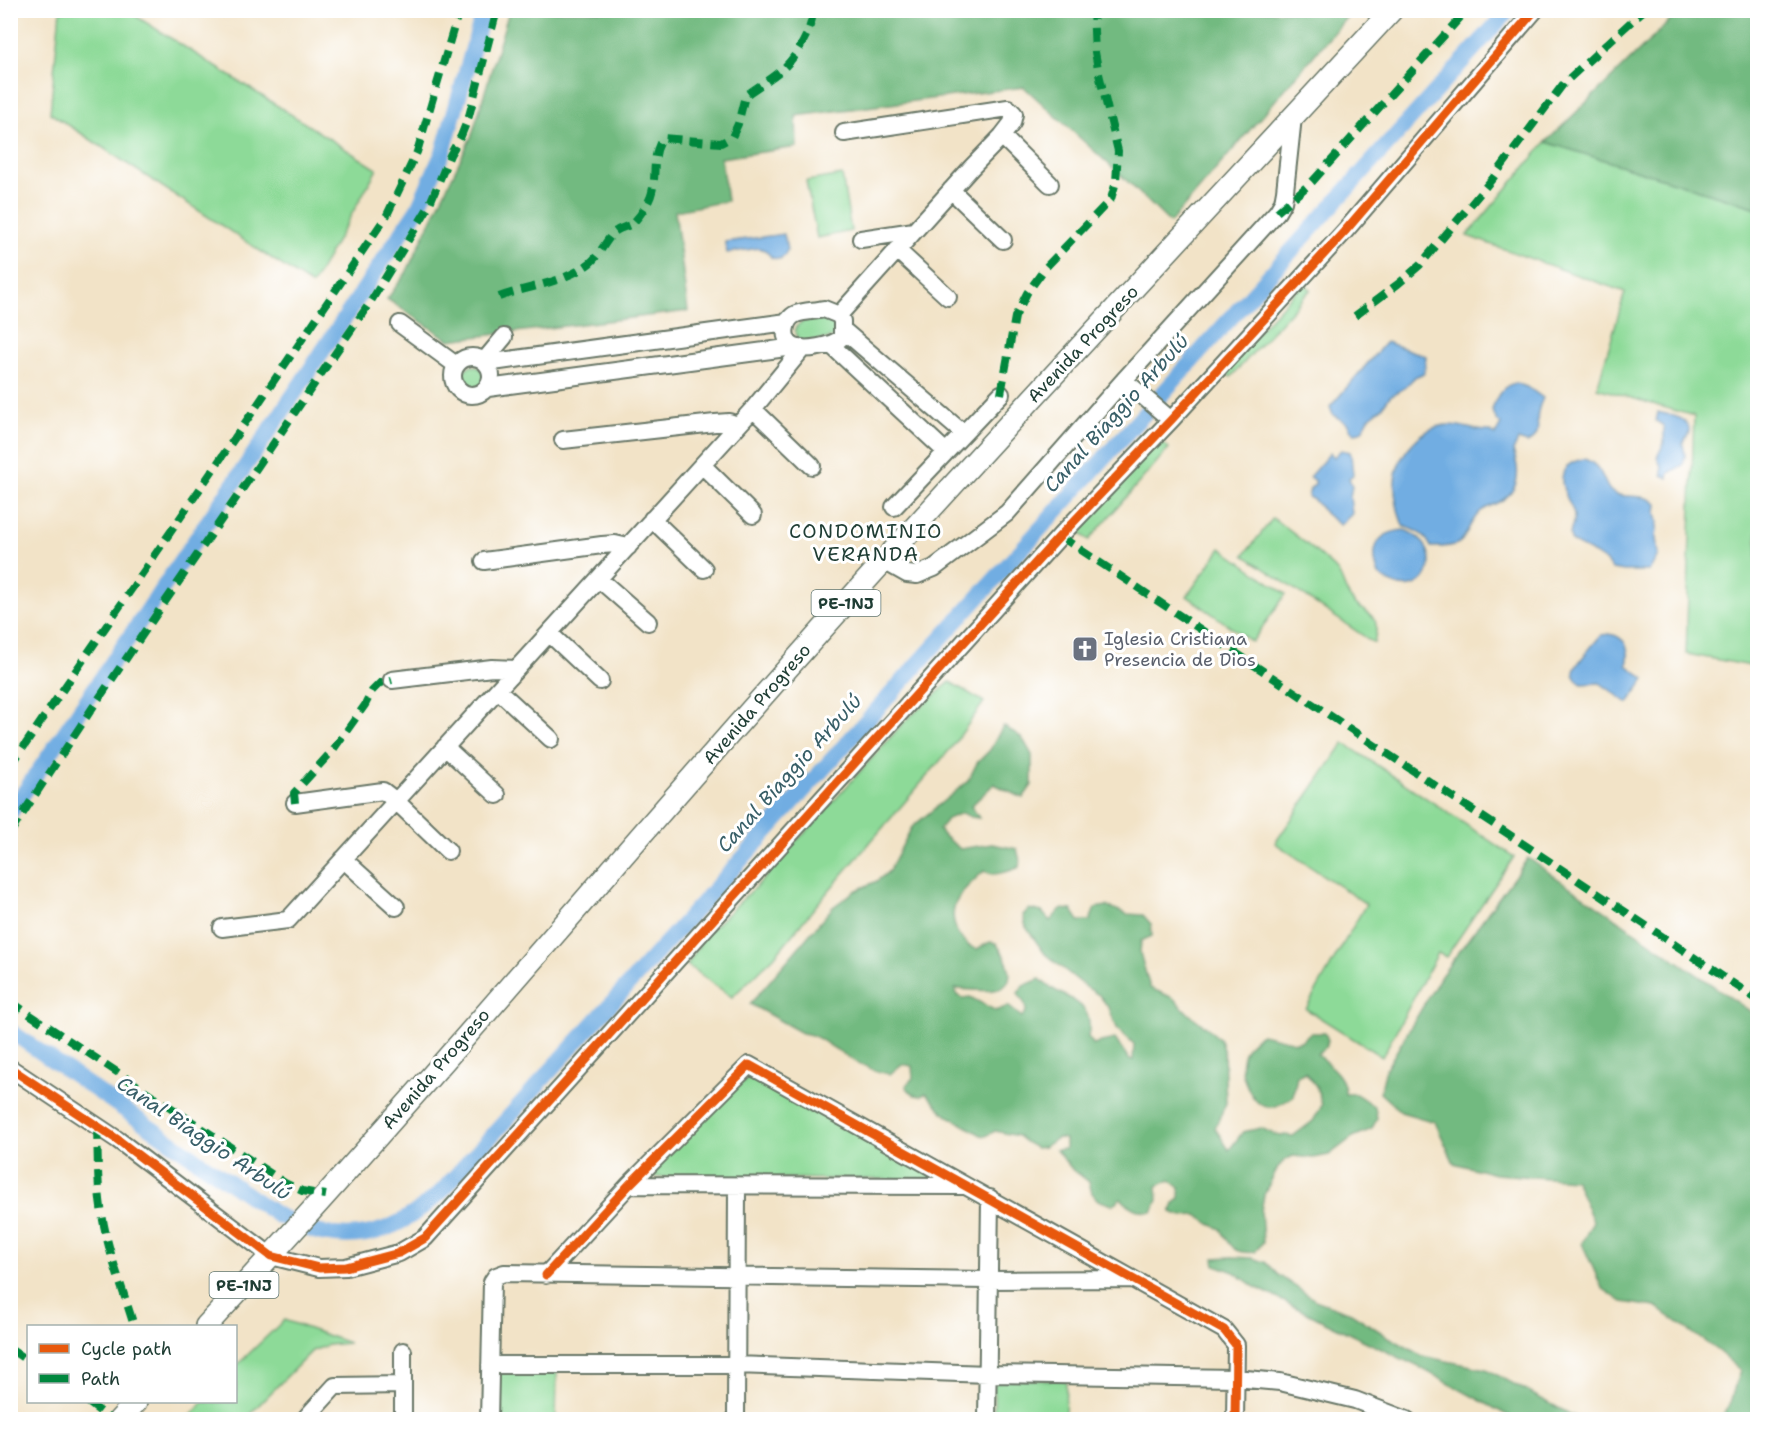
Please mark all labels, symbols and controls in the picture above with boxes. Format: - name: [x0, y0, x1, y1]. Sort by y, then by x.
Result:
- street label: Avenida Progreso: [1022, 280, 1144, 408]
- water label: Canal Biaggio Arbulú: [1038, 328, 1194, 498]
- district label: CONDOMINIO VERANDA: [789, 518, 943, 567]
- road number: PE-1NJ: [812, 590, 880, 616]
- place label: Iglesia Cristiana Presencia de Dios: [1104, 627, 1256, 672]
- church icon: Iglesia Cristiana Presencia de Dios: [1070, 634, 1100, 664]
- street label: Avenida Progreso: [698, 638, 816, 770]
- water label: Canal Biaggio Arbulú: [711, 688, 867, 858]
- street label: Avenida Progreso: [377, 1003, 495, 1135]
- water label: Canal Biaggio Arbulú: [112, 1070, 296, 1206]
- road number: PE-1NJ: [210, 1272, 278, 1298]
- legend: [27, 1325, 237, 1403]
- text: Cycle path: [81, 1337, 172, 1361]
- text: Path: [81, 1367, 120, 1391]

